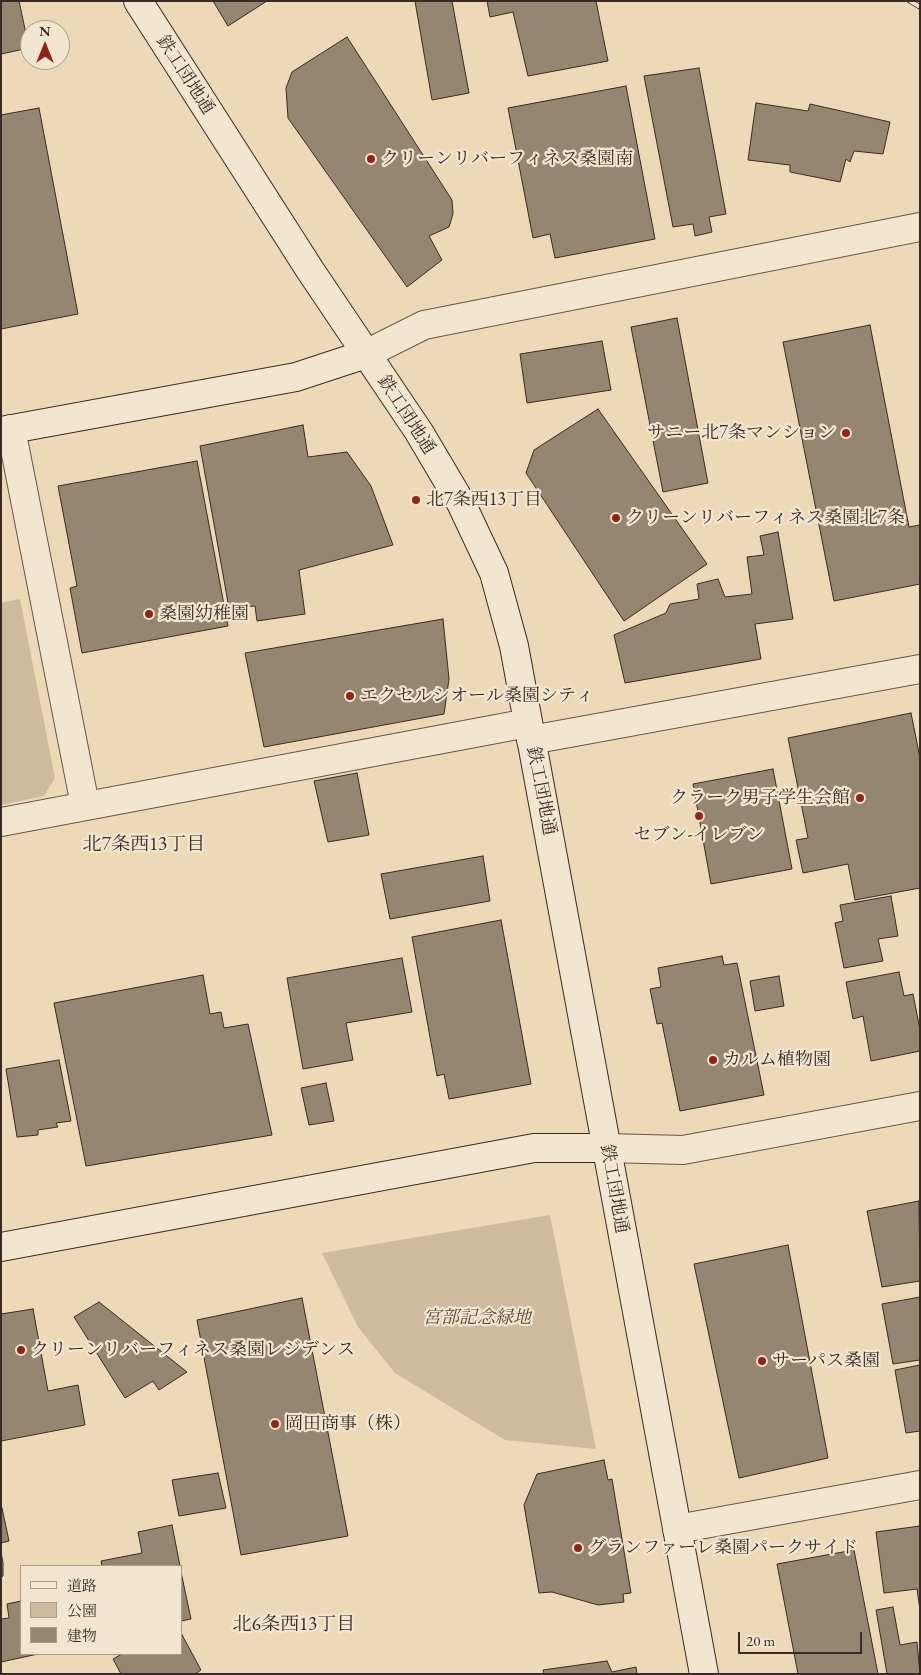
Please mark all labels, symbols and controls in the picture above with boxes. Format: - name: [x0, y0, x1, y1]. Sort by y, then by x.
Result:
- north arrow: [20, 20, 70, 70]
- text: N: [39, 22, 51, 40]
- street label: 鉄工団地通: [151, 31, 219, 119]
- place label: クリーンリバーフィネス桑園南: [381, 148, 633, 170]
- marker: クリーンリバーフィネス桑園南: [365, 153, 377, 165]
- street label: 鉄工団地通: [372, 371, 440, 459]
- place label: サニー北7条マンション: [647, 422, 836, 444]
- marker: サニー北7条マンション: [840, 427, 852, 439]
- place label: 北7条西13丁目: [426, 489, 542, 511]
- marker: 北7条西13丁目: [410, 494, 422, 506]
- place label: クリーンリバーフィネス桑園北7条: [626, 507, 905, 529]
- marker: クリーンリバーフィネス桑園北7条: [610, 512, 622, 524]
- place label: 桑園幼稚園: [159, 603, 249, 625]
- marker: 桑園幼稚園: [143, 608, 155, 620]
- place label: エクセルシオール桑園シティ: [360, 685, 594, 707]
- marker: エクセルシオール桑園シティ: [344, 690, 356, 702]
- street label: 鉄工団地通: [522, 745, 560, 837]
- place label: クラーク男子学生会館: [670, 787, 850, 809]
- marker: クラーク男子学生会館: [854, 792, 866, 804]
- marker: セブン-イレブン: [693, 810, 705, 822]
- place label: セブン-イレブン: [634, 824, 764, 846]
- district label: 北7条西13丁目: [83, 834, 205, 856]
- place label: カルム植物園: [723, 1049, 831, 1071]
- marker: カルム植物園: [707, 1054, 719, 1066]
- street label: 鉄工団地通: [596, 1143, 632, 1235]
- park label: 宮部記念緑地: [423, 1307, 531, 1329]
- place label: クリーンリバーフィネス桑園レジデンス: [31, 1339, 355, 1361]
- marker: クリーンリバーフィネス桑園レジデンス: [15, 1344, 27, 1356]
- place label: サーパス桑園: [772, 1350, 880, 1372]
- marker: サーパス桑園: [756, 1355, 768, 1367]
- place label: 岡田商事（株）: [285, 1413, 411, 1435]
- marker: 岡田商事（株）: [269, 1418, 281, 1430]
- place label: グランファーレ桑園パークサイド: [588, 1537, 858, 1559]
- marker: グランファーレ桑園パークサイド: [572, 1542, 584, 1554]
- legend: [20, 1565, 182, 1655]
- text: 道路: [67, 1576, 97, 1595]
- text: 公園: [67, 1601, 97, 1620]
- district label: 北6条西13丁目: [233, 1614, 355, 1636]
- scale bar: [741, 1622, 865, 1654]
- text: 建物: [67, 1626, 97, 1645]
- text: 20 m: [746, 1631, 775, 1650]

